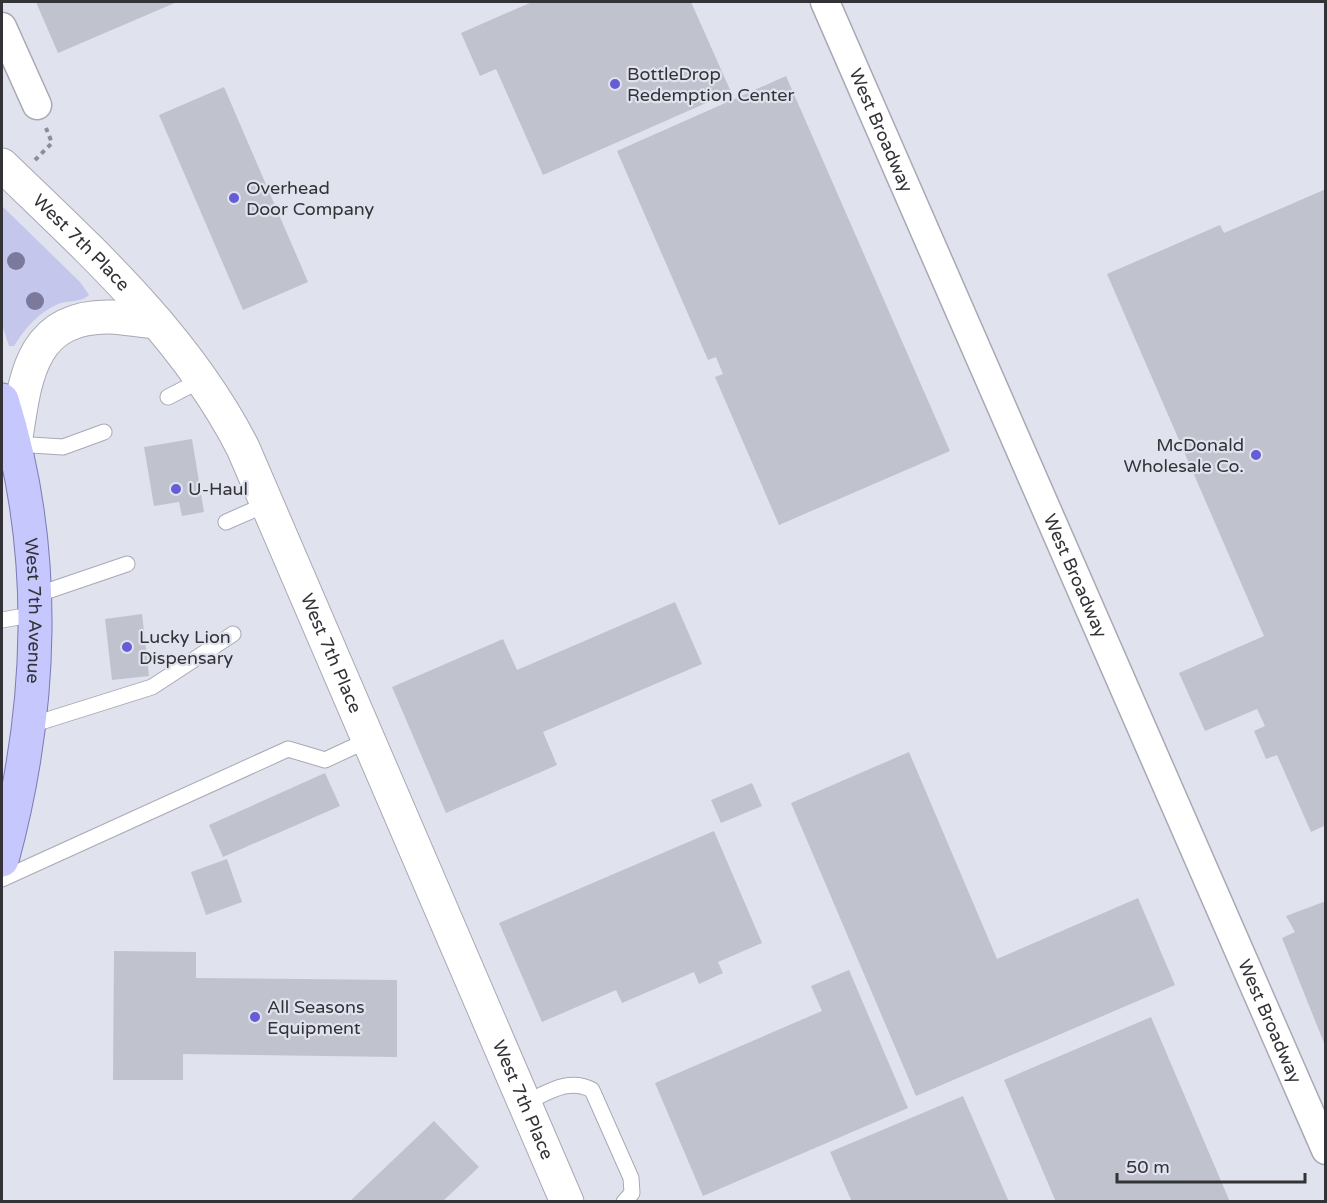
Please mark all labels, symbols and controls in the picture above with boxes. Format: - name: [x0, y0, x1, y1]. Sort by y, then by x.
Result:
- place label: BottleDrop Redemption Center: [627, 63, 794, 106]
- street label: West Broadway: [844, 65, 918, 196]
- marker: BottleDrop Redemption Center: [608, 77, 622, 91]
- place label: Overhead Door Company: [246, 177, 375, 220]
- street label: West 7th Place: [28, 190, 134, 296]
- marker: Overhead Door Company: [227, 191, 241, 205]
- place label: McDonald Wholesale Co.: [1123, 434, 1244, 477]
- marker: McDonald Wholesale Co.: [1249, 448, 1263, 462]
- place label: U-Haul: [188, 478, 248, 500]
- marker: U-Haul: [169, 482, 183, 496]
- street label: West Broadway: [1039, 510, 1112, 641]
- street label: West 7th Avenue: [20, 537, 46, 684]
- street label: West 7th Place: [296, 590, 367, 716]
- place label: Lucky Lion Dispensary: [139, 626, 234, 669]
- marker: Lucky Lion Dispensary: [120, 640, 134, 654]
- street label: West Broadway: [1233, 956, 1307, 1087]
- place label: All Seasons Equipment: [267, 996, 365, 1039]
- marker: All Seasons Equipment: [248, 1010, 262, 1024]
- street label: West 7th Place: [488, 1037, 558, 1163]
- scale bar: [1117, 1146, 1304, 1184]
- text: 50 m: [1126, 1156, 1170, 1178]

